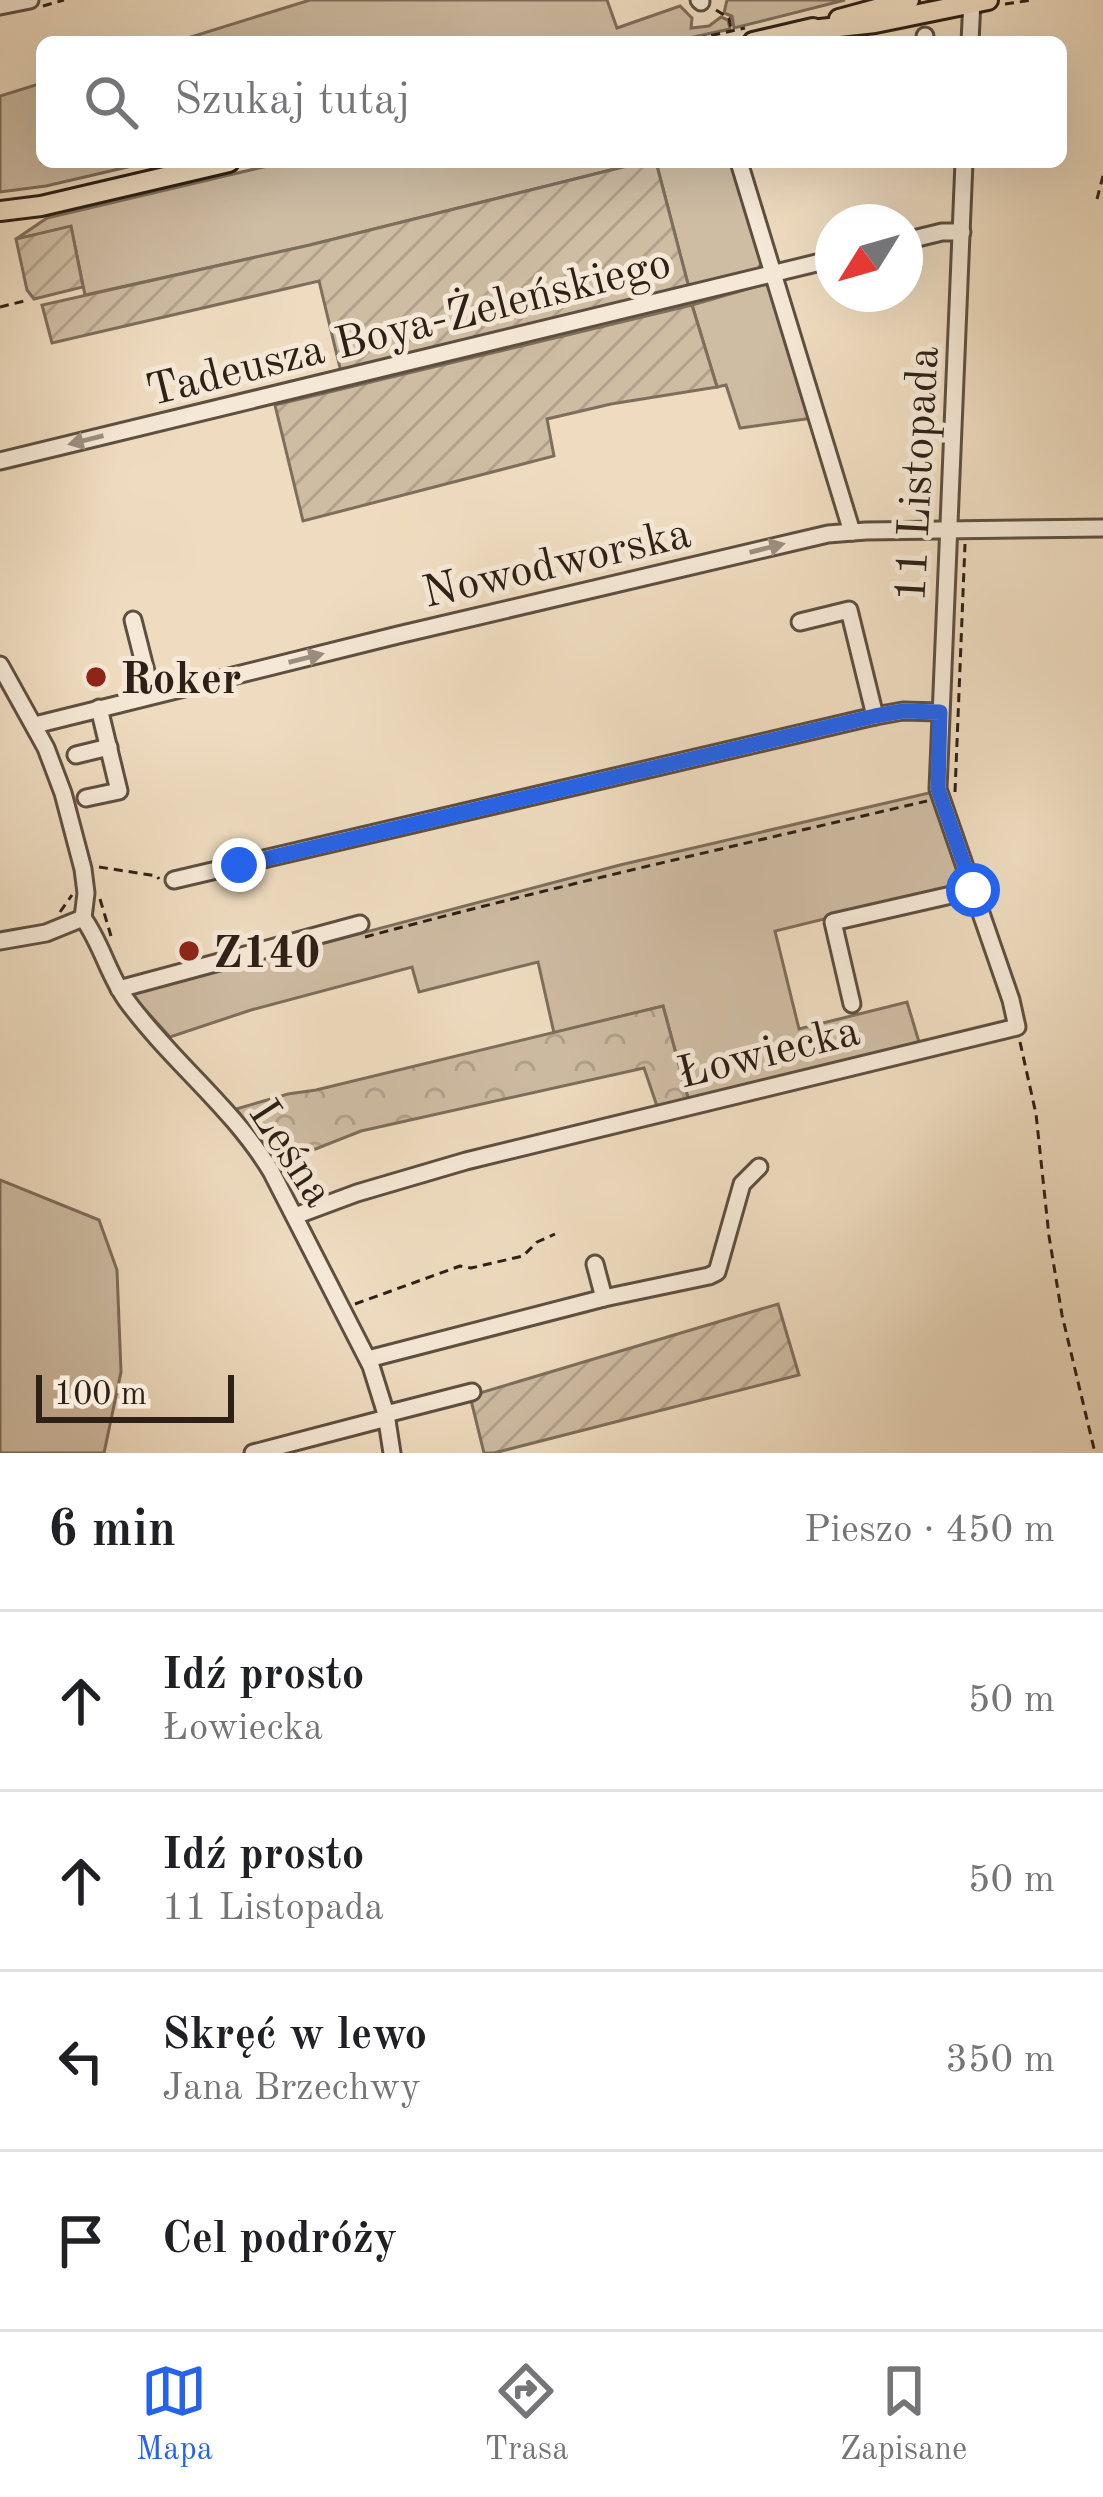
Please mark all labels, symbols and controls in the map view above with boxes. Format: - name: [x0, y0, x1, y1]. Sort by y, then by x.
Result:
- search box: [36, 36, 1067, 168]
- icon: search: [78, 69, 144, 135]
- text: Szukaj tutaj: [174, 79, 411, 124]
- north arrow: [815, 204, 923, 312]
- street label: Tadeusza Boya-Żeleńskiego: [141, 236, 676, 416]
- street label: 11 Listopada: [890, 345, 949, 603]
- one-way arrow: [67, 431, 105, 450]
- street label: Nowodworska: [419, 513, 695, 618]
- one-way arrow: [749, 538, 786, 557]
- one-way arrow: [288, 648, 325, 667]
- place label: Roker: [120, 659, 242, 704]
- marker: Roker: [83, 664, 109, 690]
- route end: [212, 838, 266, 892]
- route start: [946, 863, 1000, 917]
- place label: Z140: [213, 933, 321, 978]
- marker: Z140: [176, 938, 202, 964]
- street label: Łowiecka: [674, 1010, 865, 1099]
- street label: Leśna: [239, 1093, 340, 1216]
- scale bar: [36, 1369, 234, 1422]
- text: 100 m: [54, 1379, 147, 1412]
- text: 6 min: [48, 1506, 176, 1557]
- text: Pieszo · 450 m: [804, 1511, 1055, 1550]
- text: Idź prosto: [162, 1654, 364, 1699]
- icon: ahead: [48, 1668, 114, 1734]
- text: 50 m: [968, 1681, 1055, 1720]
- text: Łowiecka: [162, 1709, 323, 1748]
- text: Idź prosto: [162, 1834, 364, 1879]
- icon: ahead: [48, 1848, 114, 1914]
- text: 50 m: [968, 1861, 1055, 1900]
- text: 11 Listopada: [162, 1889, 384, 1928]
- text: Skręć w lewo: [162, 2014, 427, 2059]
- icon: left: [48, 2028, 114, 2094]
- text: 350 m: [945, 2041, 1055, 2080]
- text: Jana Brzechwy: [162, 2069, 421, 2108]
- icon: arrive: [48, 2208, 114, 2274]
- text: Cel podróży: [162, 2218, 397, 2263]
- tab: Mapa: [136, 2358, 213, 2471]
- tab: Trasa: [484, 2358, 568, 2471]
- tab: Zapisane: [840, 2358, 967, 2471]

